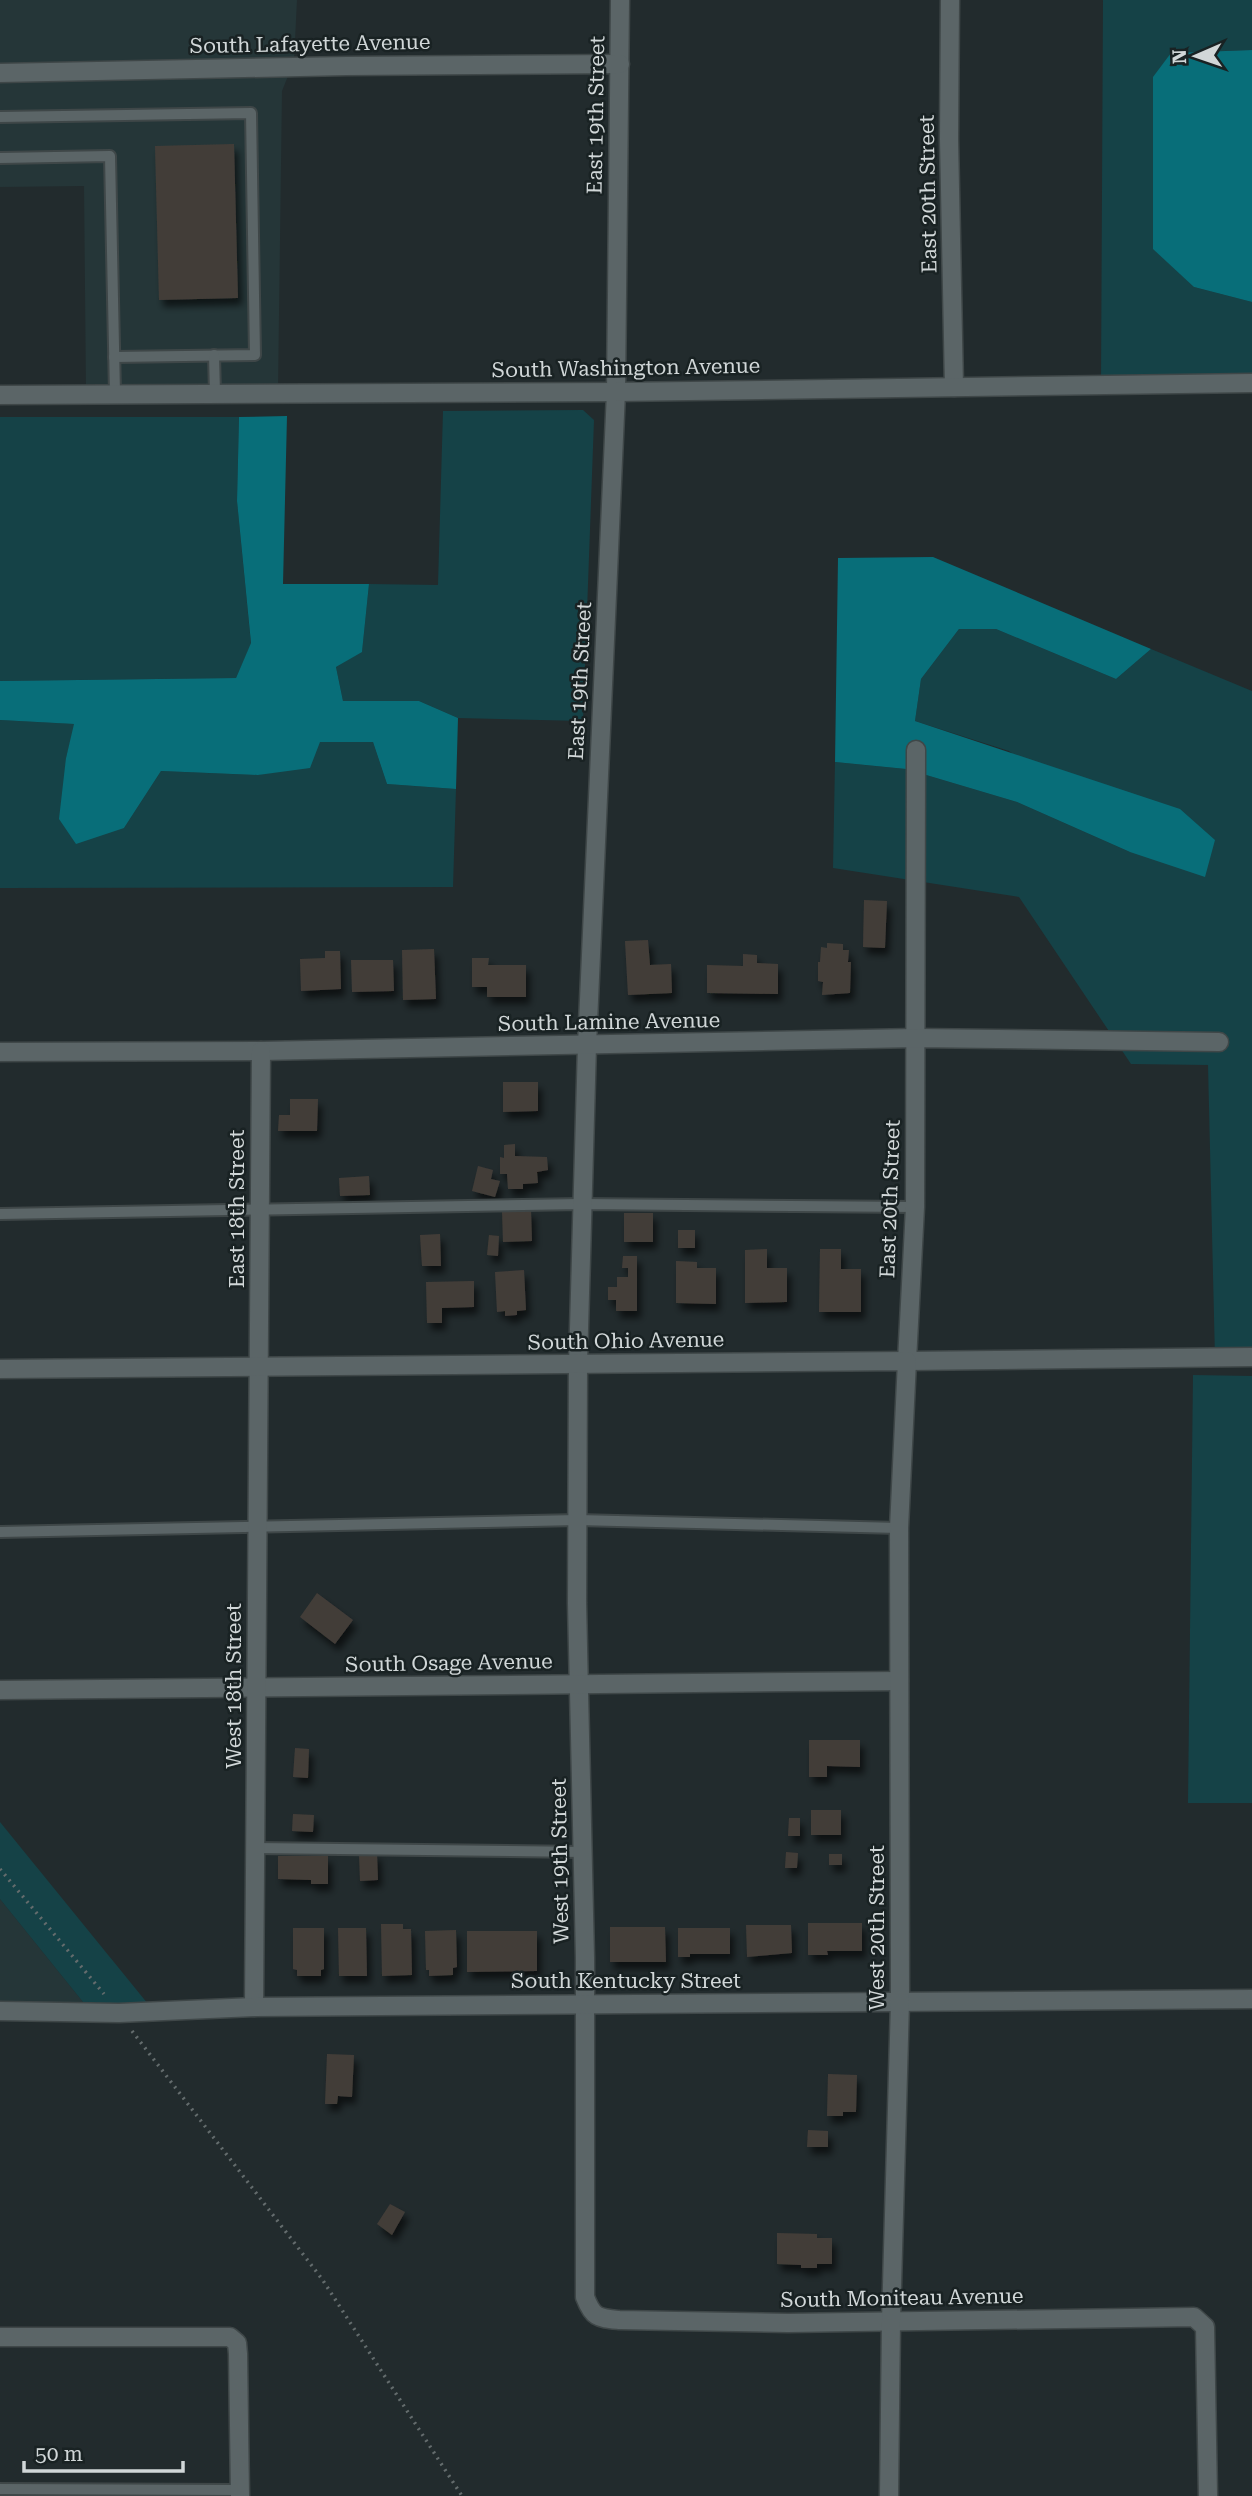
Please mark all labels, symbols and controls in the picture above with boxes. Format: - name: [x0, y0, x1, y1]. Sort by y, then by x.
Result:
- north arrow: [1161, 21, 1231, 91]
- street label: South Lafayette Avenue: [189, 30, 431, 58]
- street label: East 19th Street: [583, 35, 609, 194]
- text: N: [1168, 48, 1191, 64]
- street label: East 20th Street: [915, 114, 941, 273]
- street label: South Washington Avenue: [491, 354, 761, 382]
- street label: East 19th Street: [564, 601, 596, 761]
- street label: South Lamine Avenue: [498, 1008, 720, 1036]
- street label: East 20th Street: [875, 1119, 905, 1279]
- street label: East 18th Street: [225, 1130, 249, 1288]
- street label: South Ohio Avenue: [528, 1327, 724, 1355]
- street label: West 18th Street: [222, 1603, 246, 1769]
- street label: South Osage Avenue: [345, 1649, 553, 1677]
- street label: West 19th Street: [547, 1778, 573, 1944]
- street label: West 20th Street: [865, 1845, 889, 2011]
- street label: South Kentucky Street: [511, 1969, 741, 1993]
- street label: South Moniteau Avenue: [780, 2284, 1024, 2312]
- scale bar: [24, 2430, 184, 2474]
- text: 50 m: [35, 2442, 83, 2466]

